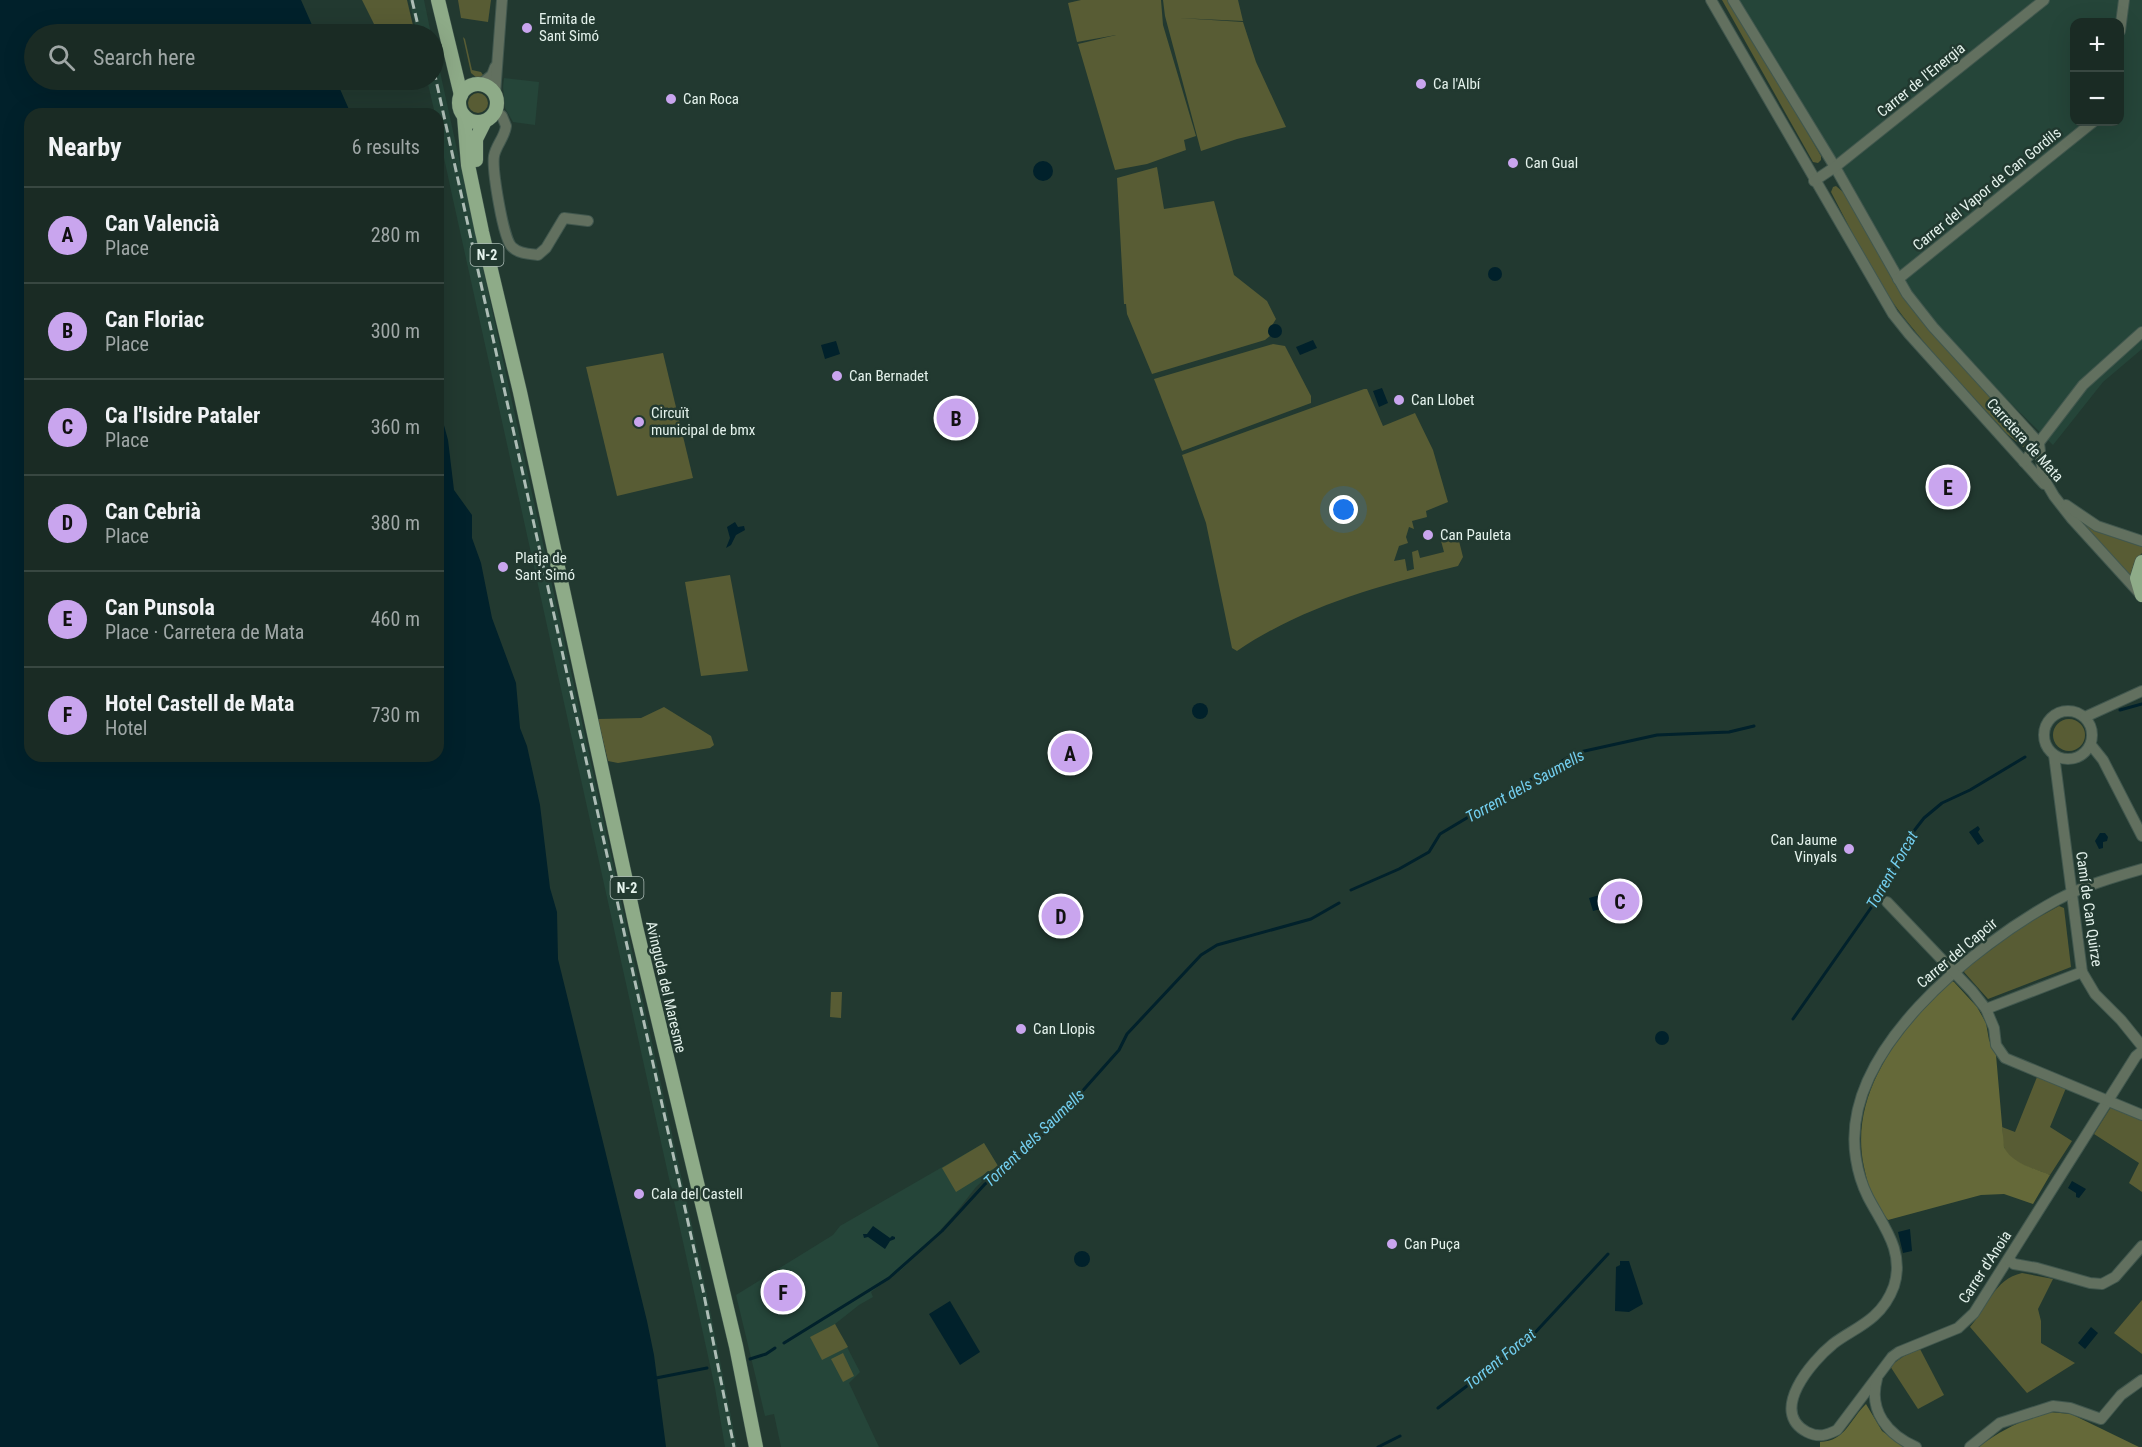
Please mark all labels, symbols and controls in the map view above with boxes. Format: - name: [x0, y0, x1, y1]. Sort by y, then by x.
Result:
- place label: Ermita de Sant Simó: [539, 10, 599, 45]
- map controls: [2070, 18, 2124, 126]
- button: +: [2070, 18, 2124, 72]
- marker: Ermita de Sant Simó: [520, 21, 534, 35]
- search box: [24, 24, 444, 90]
- street label: Carrer de l'Energia: [1873, 39, 1969, 121]
- icon: search: [45, 41, 78, 74]
- text: Search here: [93, 45, 195, 70]
- button: −: [2070, 72, 2124, 126]
- place label: Ca l'Albí: [1433, 75, 1482, 93]
- marker: Ca l'Albí: [1414, 77, 1428, 91]
- place label: Can Roca: [683, 90, 739, 108]
- marker: Can Roca: [664, 92, 678, 106]
- street label: Carrer del Vapor de Can Gordils: [1909, 124, 2065, 254]
- text: Nearby: [48, 132, 122, 162]
- text: 6 results: [352, 135, 420, 159]
- place label: Can Gual: [1525, 154, 1578, 172]
- marker: Can Gual: [1506, 156, 1520, 170]
- text: Can Valencià: [105, 211, 219, 236]
- text: A: [62, 223, 73, 247]
- text: 280 m: [371, 223, 420, 247]
- text: Place: [105, 236, 149, 260]
- road number: N-2: [470, 244, 504, 266]
- text: Can Floriac: [105, 307, 204, 332]
- text: B: [62, 319, 73, 343]
- text: 300 m: [371, 319, 420, 343]
- text: Place: [105, 332, 149, 356]
- place label: Can Bernadet: [849, 367, 929, 385]
- marker: Can Bernadet: [830, 369, 844, 383]
- place label: Can Llobet: [1411, 391, 1474, 409]
- marker: Can Llobet: [1392, 393, 1406, 407]
- street label: Carretera de Mata: [1983, 395, 2067, 485]
- pin: B: [936, 396, 976, 440]
- text: Ca l'Isidre Pataler: [105, 403, 260, 428]
- place label: Circuït municipal de bmx: [651, 404, 756, 439]
- text: C: [62, 415, 73, 439]
- text: 360 m: [371, 415, 420, 439]
- marker: Circuït municipal de bmx: [632, 415, 646, 429]
- text: Place: [105, 428, 149, 452]
- pin: E: [1928, 464, 1968, 510]
- your location: [1329, 495, 1358, 524]
- text: Can Cebrià: [105, 499, 201, 524]
- text: D: [62, 511, 73, 535]
- text: 380 m: [371, 511, 420, 535]
- text: Place: [105, 524, 149, 548]
- place label: Can Pauleta: [1440, 526, 1511, 544]
- marker: Can Pauleta: [1421, 528, 1435, 542]
- place label: Platja de Sant Simó: [515, 549, 575, 584]
- marker: Platja de Sant Simó: [496, 560, 510, 574]
- text: Can Punsola: [105, 595, 215, 620]
- text: E: [63, 607, 72, 631]
- text: 460 m: [371, 607, 420, 631]
- text: Place · Carretera de Mata: [105, 620, 304, 644]
- text: Hotel Castell de Mata: [105, 691, 294, 716]
- text: F: [63, 703, 72, 727]
- text: 730 m: [371, 703, 420, 727]
- text: Hotel: [105, 716, 147, 740]
- pin: A: [1050, 730, 1090, 776]
- water label: Torrent dels Saumells: [1462, 745, 1588, 827]
- water label: Torrent Forcat: [1862, 828, 1922, 912]
- place label: Can Jaume Vinyals: [1771, 831, 1837, 866]
- marker: Can Jaume Vinyals: [1842, 842, 1856, 856]
- street label: Camí de Can Quirze: [2072, 850, 2106, 968]
- road number: N-2: [610, 877, 644, 899]
- pin: C: [1600, 878, 1640, 924]
- pin: D: [1042, 894, 1080, 938]
- street label: Carrer del Capcir: [1913, 914, 2001, 992]
- street label: Avinguda del Maresme: [642, 919, 690, 1055]
- place label: Can Llopis: [1033, 1020, 1095, 1038]
- marker: Can Llopis: [1014, 1022, 1028, 1036]
- water label: Torrent dels Saumells: [980, 1085, 1088, 1191]
- place label: Cala del Castell: [651, 1185, 743, 1203]
- marker: Cala del Castell: [632, 1187, 646, 1201]
- street label: Carrer d'Anoia: [1955, 1227, 2015, 1307]
- place label: Can Puça: [1404, 1235, 1460, 1253]
- marker: Can Puça: [1385, 1237, 1399, 1251]
- pin: F: [764, 1270, 802, 1314]
- water label: Torrent Forcat: [1460, 1324, 1540, 1394]

